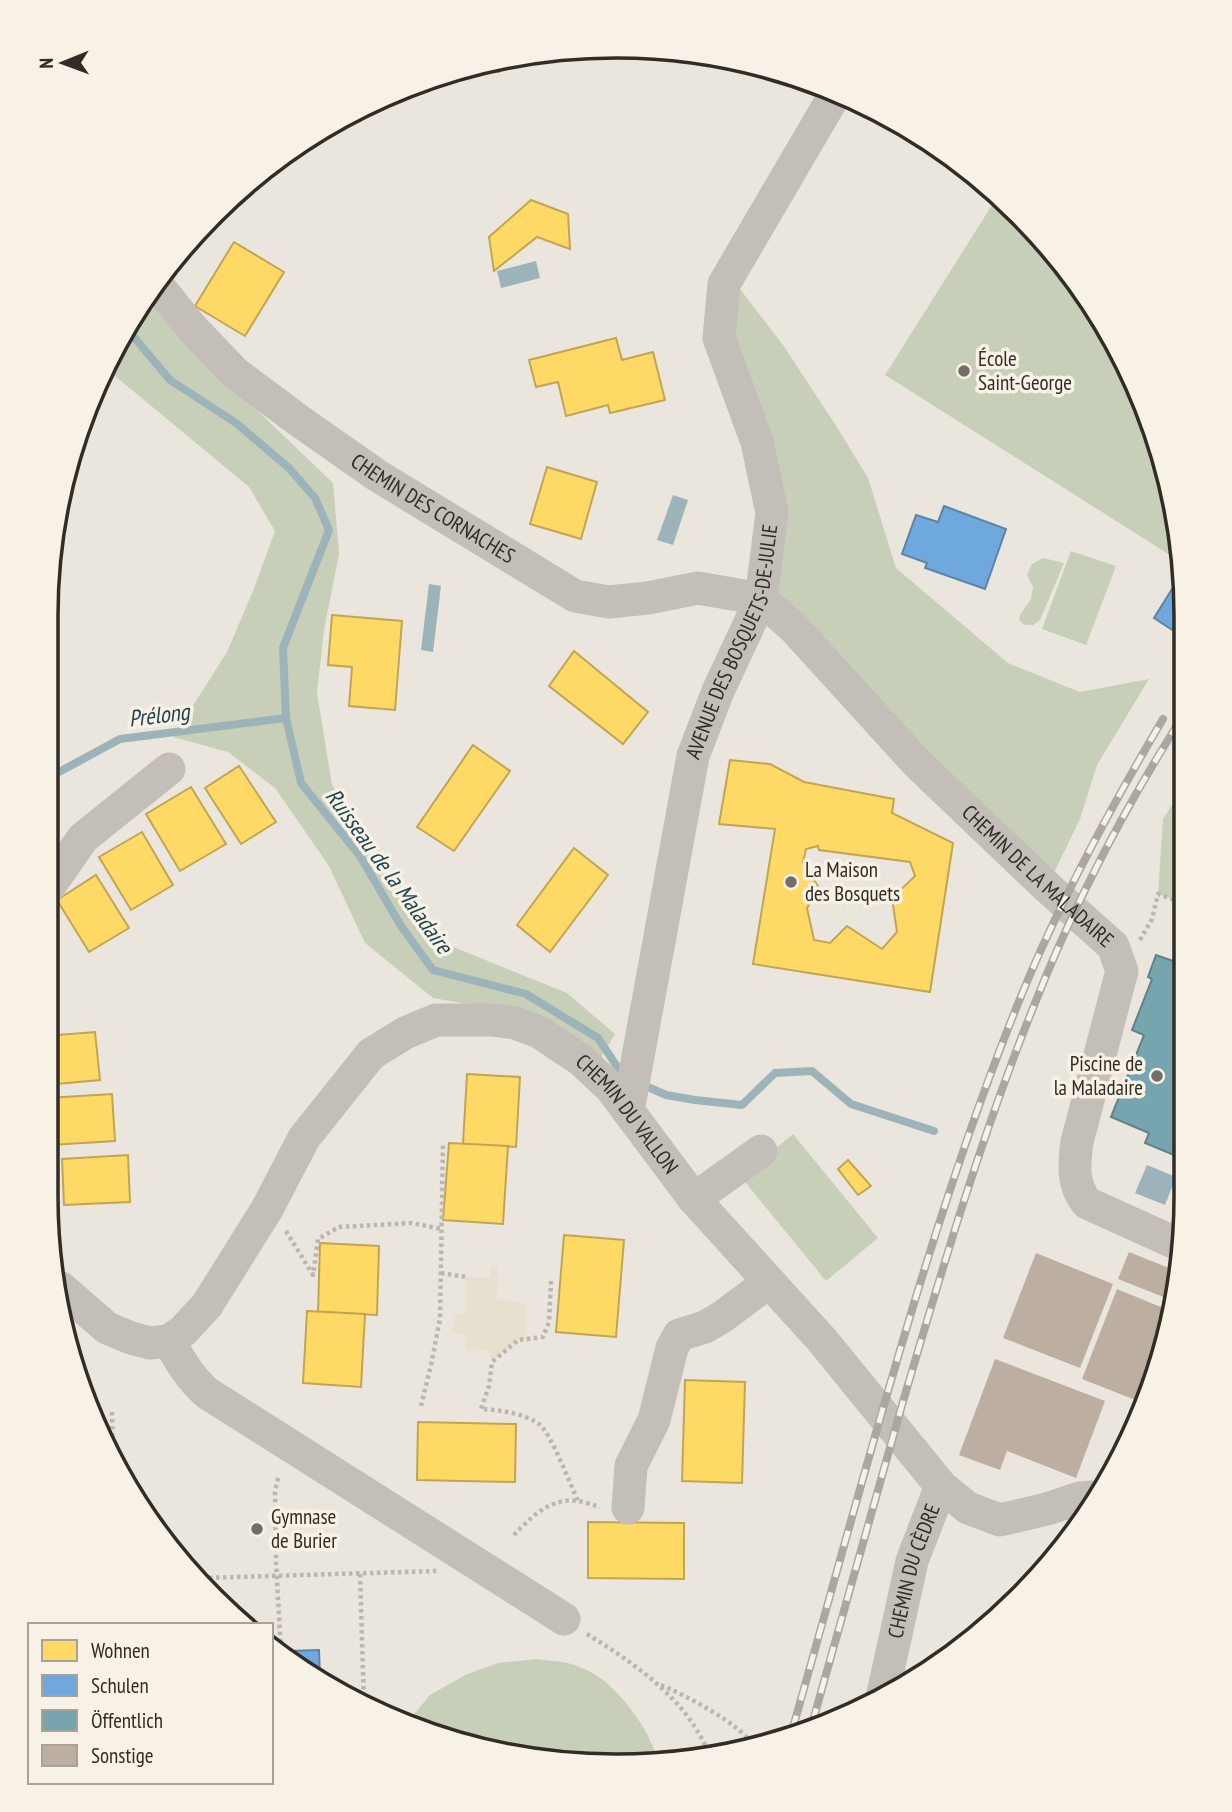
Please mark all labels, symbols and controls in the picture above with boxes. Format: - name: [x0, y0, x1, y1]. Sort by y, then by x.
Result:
- north arrow: [28, 28, 98, 98]
- text: N: [34, 58, 58, 69]
- place label: École Saint-George: [978, 345, 1072, 396]
- marker: École Saint-George: [956, 363, 972, 379]
- street label: CHEMIN DES CORNACHES: [346, 447, 520, 569]
- street label: AVENUE DES BOSQUETS-DE-JULIE: [679, 523, 783, 763]
- water label: Prélong: [127, 696, 193, 733]
- water label: Ruisseau de la Maladaire: [320, 782, 460, 960]
- street label: CHEMIN DE LA MALADAIRE: [956, 799, 1119, 953]
- place label: La Maison des Bosquets: [805, 856, 900, 907]
- marker: La Maison des Bosquets: [783, 874, 799, 890]
- street label: CHEMIN DU VALLON: [570, 1048, 684, 1179]
- place label: Piscine de la Maladaire: [1054, 1050, 1143, 1101]
- marker: Piscine de la Maladaire: [1149, 1068, 1165, 1084]
- street label: CHEMIN DU CÈDRE: [881, 1500, 946, 1641]
- place label: Gymnase de Burier: [271, 1503, 337, 1554]
- marker: Gymnase de Burier: [249, 1521, 265, 1537]
- legend: [28, 1623, 273, 1784]
- text: Wohnen: [91, 1637, 150, 1664]
- text: Schulen: [91, 1672, 149, 1699]
- text: Öffentlich: [91, 1707, 163, 1734]
- text: Sonstige: [91, 1742, 153, 1769]

